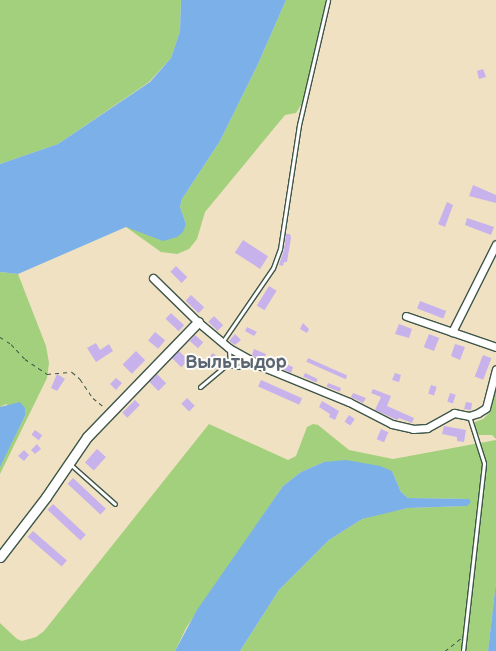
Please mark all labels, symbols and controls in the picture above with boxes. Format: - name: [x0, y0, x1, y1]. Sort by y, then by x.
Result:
- district label: Выльтыдор: [185, 352, 287, 374]

